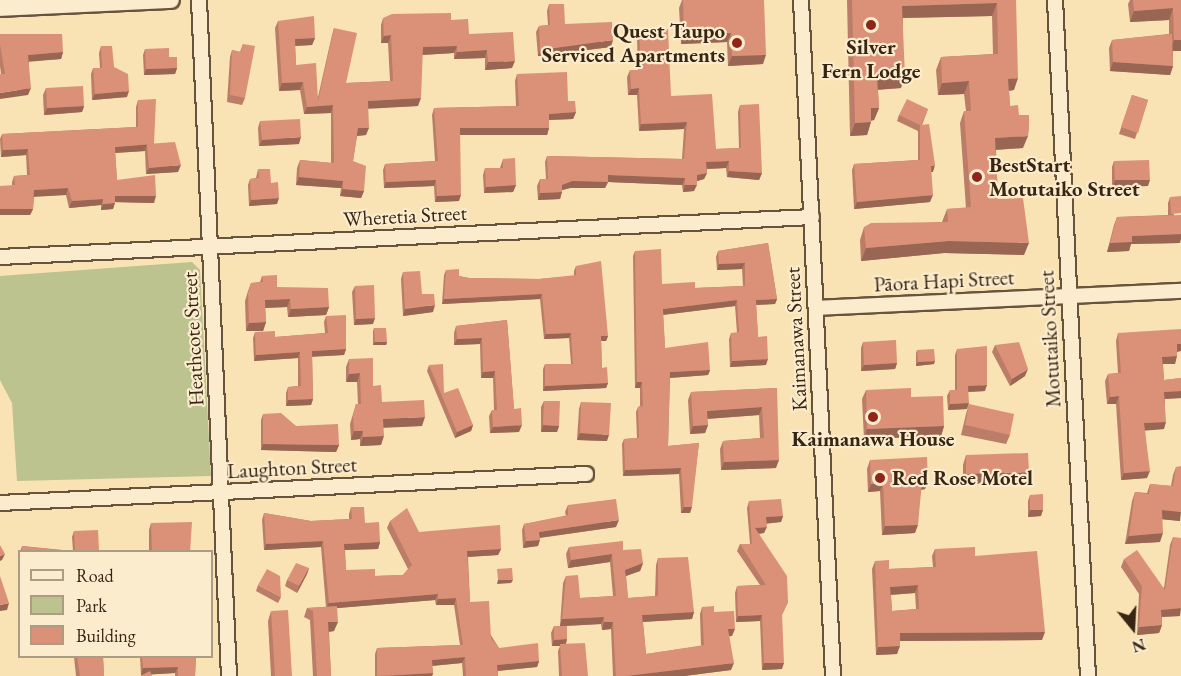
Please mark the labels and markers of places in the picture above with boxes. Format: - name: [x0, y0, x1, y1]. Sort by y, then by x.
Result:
- place label: Quest Taupo Serviced Apartments: [542, 18, 725, 68]
- marker: Silver Fern Lodge: [864, 18, 878, 32]
- place label: Silver Fern Lodge: [821, 34, 921, 84]
- marker: Quest Taupo Serviced Apartments: [730, 36, 744, 50]
- place label: BestStart Motutaiko Street: [989, 152, 1140, 202]
- marker: BestStart Motutaiko Street: [970, 170, 984, 184]
- marker: Kaimanawa House: [866, 410, 880, 424]
- place label: Kaimanawa House: [792, 426, 954, 452]
- place label: Red Rose Motel: [892, 465, 1033, 491]
- marker: Red Rose Motel: [873, 471, 887, 485]

